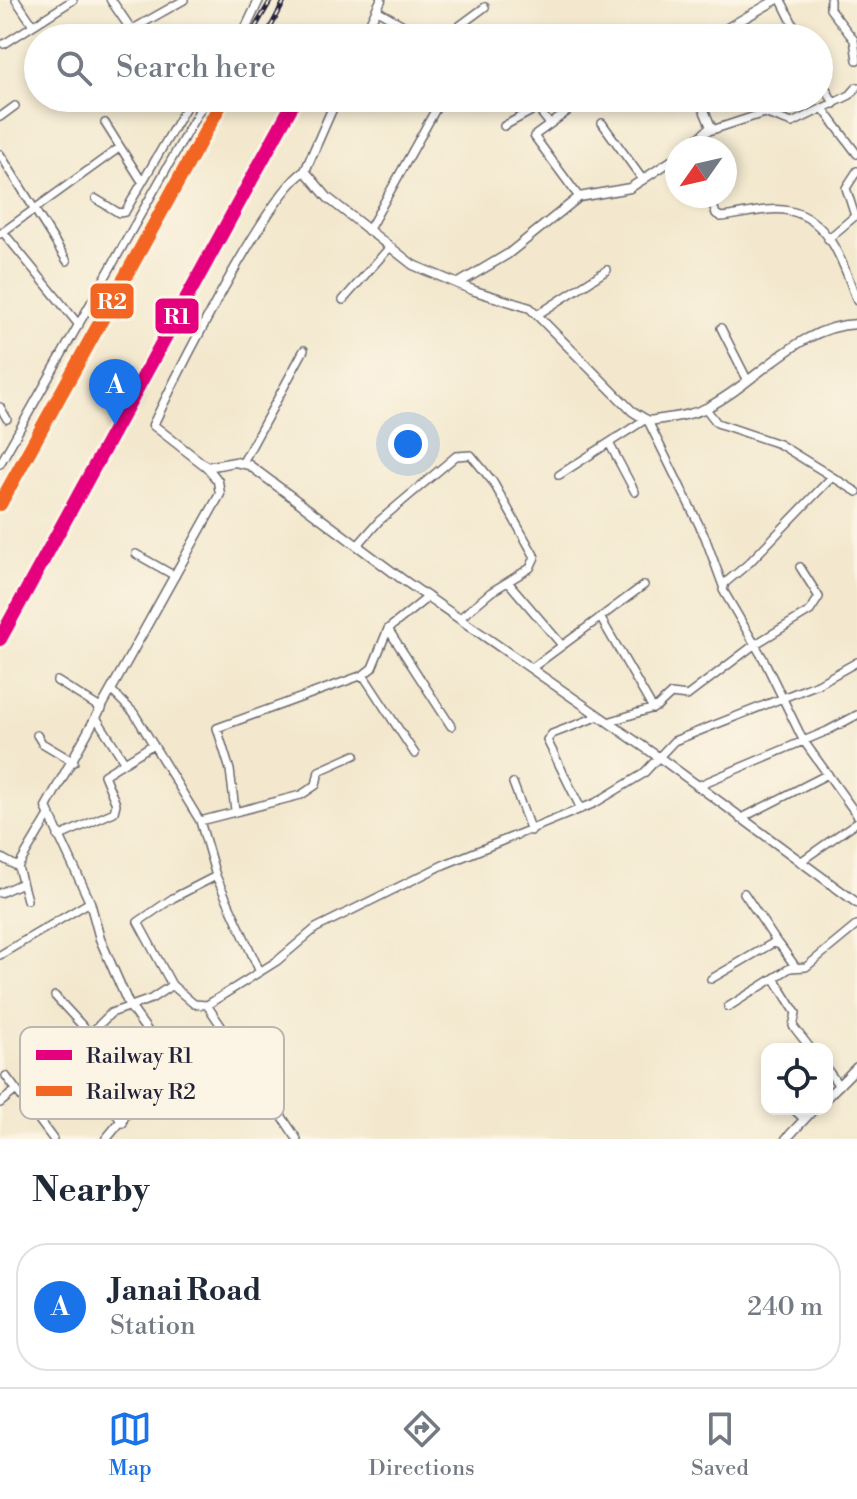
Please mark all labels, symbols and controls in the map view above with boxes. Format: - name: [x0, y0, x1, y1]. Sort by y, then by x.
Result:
- search box: [24, 24, 833, 112]
- icon: search: [52, 46, 96, 90]
- text: Search here: [116, 49, 276, 87]
- north arrow: [665, 136, 737, 208]
- line badge: R2: [89, 282, 135, 320]
- text: R2: [97, 289, 127, 316]
- line badge: R1: [154, 297, 200, 335]
- text: R1: [164, 304, 191, 331]
- pin: A: [89, 359, 141, 425]
- your location: [388, 424, 428, 464]
- legend: [20, 1027, 284, 1119]
- text: Railway R1: [86, 1043, 193, 1070]
- map controls: [761, 1043, 833, 1115]
- button: locate: [761, 1043, 833, 1115]
- text: Railway R2: [86, 1079, 196, 1106]
- text: Nearby: [32, 1170, 150, 1212]
- text: Janai Road: [110, 1272, 262, 1310]
- text: A: [51, 1291, 69, 1323]
- text: 240 m: [747, 1291, 823, 1323]
- text: Station: [110, 1310, 196, 1342]
- tab: Map: [108, 1407, 152, 1482]
- tab: Directions: [369, 1407, 475, 1482]
- tab: Saved: [691, 1407, 749, 1482]

